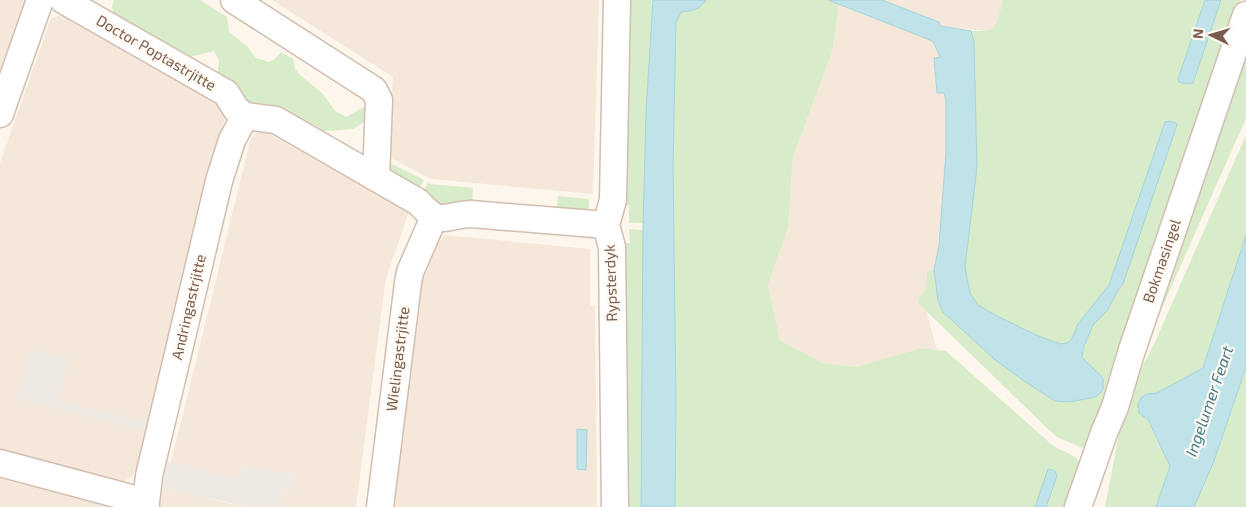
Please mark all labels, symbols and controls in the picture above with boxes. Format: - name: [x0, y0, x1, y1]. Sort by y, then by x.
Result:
- north arrow: [1186, 10, 1236, 60]
- street label: Doctor Poptastrjitte: [93, 11, 220, 95]
- text: N: [1189, 28, 1206, 40]
- street label: Bokmasingel: [1138, 216, 1184, 305]
- street label: Rypsterdyk: [600, 244, 620, 322]
- street label: Andringastrjitte: [167, 252, 210, 362]
- street label: Wielingastrjitte: [382, 305, 413, 413]
- water label: Ingelumer Feart: [1181, 342, 1237, 459]

